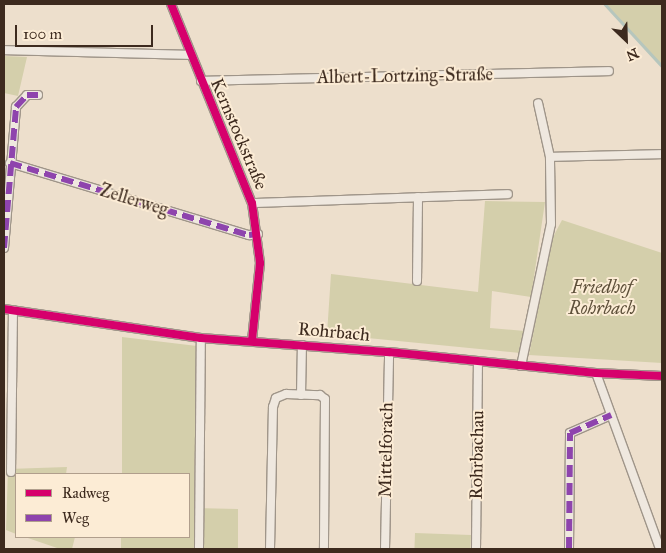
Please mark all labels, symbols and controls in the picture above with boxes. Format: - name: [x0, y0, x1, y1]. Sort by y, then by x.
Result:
- scale bar: [18, 15, 155, 47]
- north arrow: [601, 15, 651, 65]
- text: 100 m: [23, 25, 62, 43]
- text: N: [623, 44, 641, 64]
- street label: Albert-Lortzing-Straße: [317, 64, 493, 88]
- street label: Kernstockstraße: [206, 75, 272, 193]
- street label: Zellerweg: [97, 179, 171, 221]
- park label: Friedhof Rohrbach: [568, 277, 636, 320]
- street label: Rohrbach: [297, 318, 371, 346]
- street label: Mittelforach: [374, 402, 398, 498]
- street label: Rohrbachau: [465, 410, 489, 500]
- legend: [15, 473, 190, 538]
- text: Radweg: [62, 484, 109, 502]
- text: Weg: [62, 509, 89, 527]

